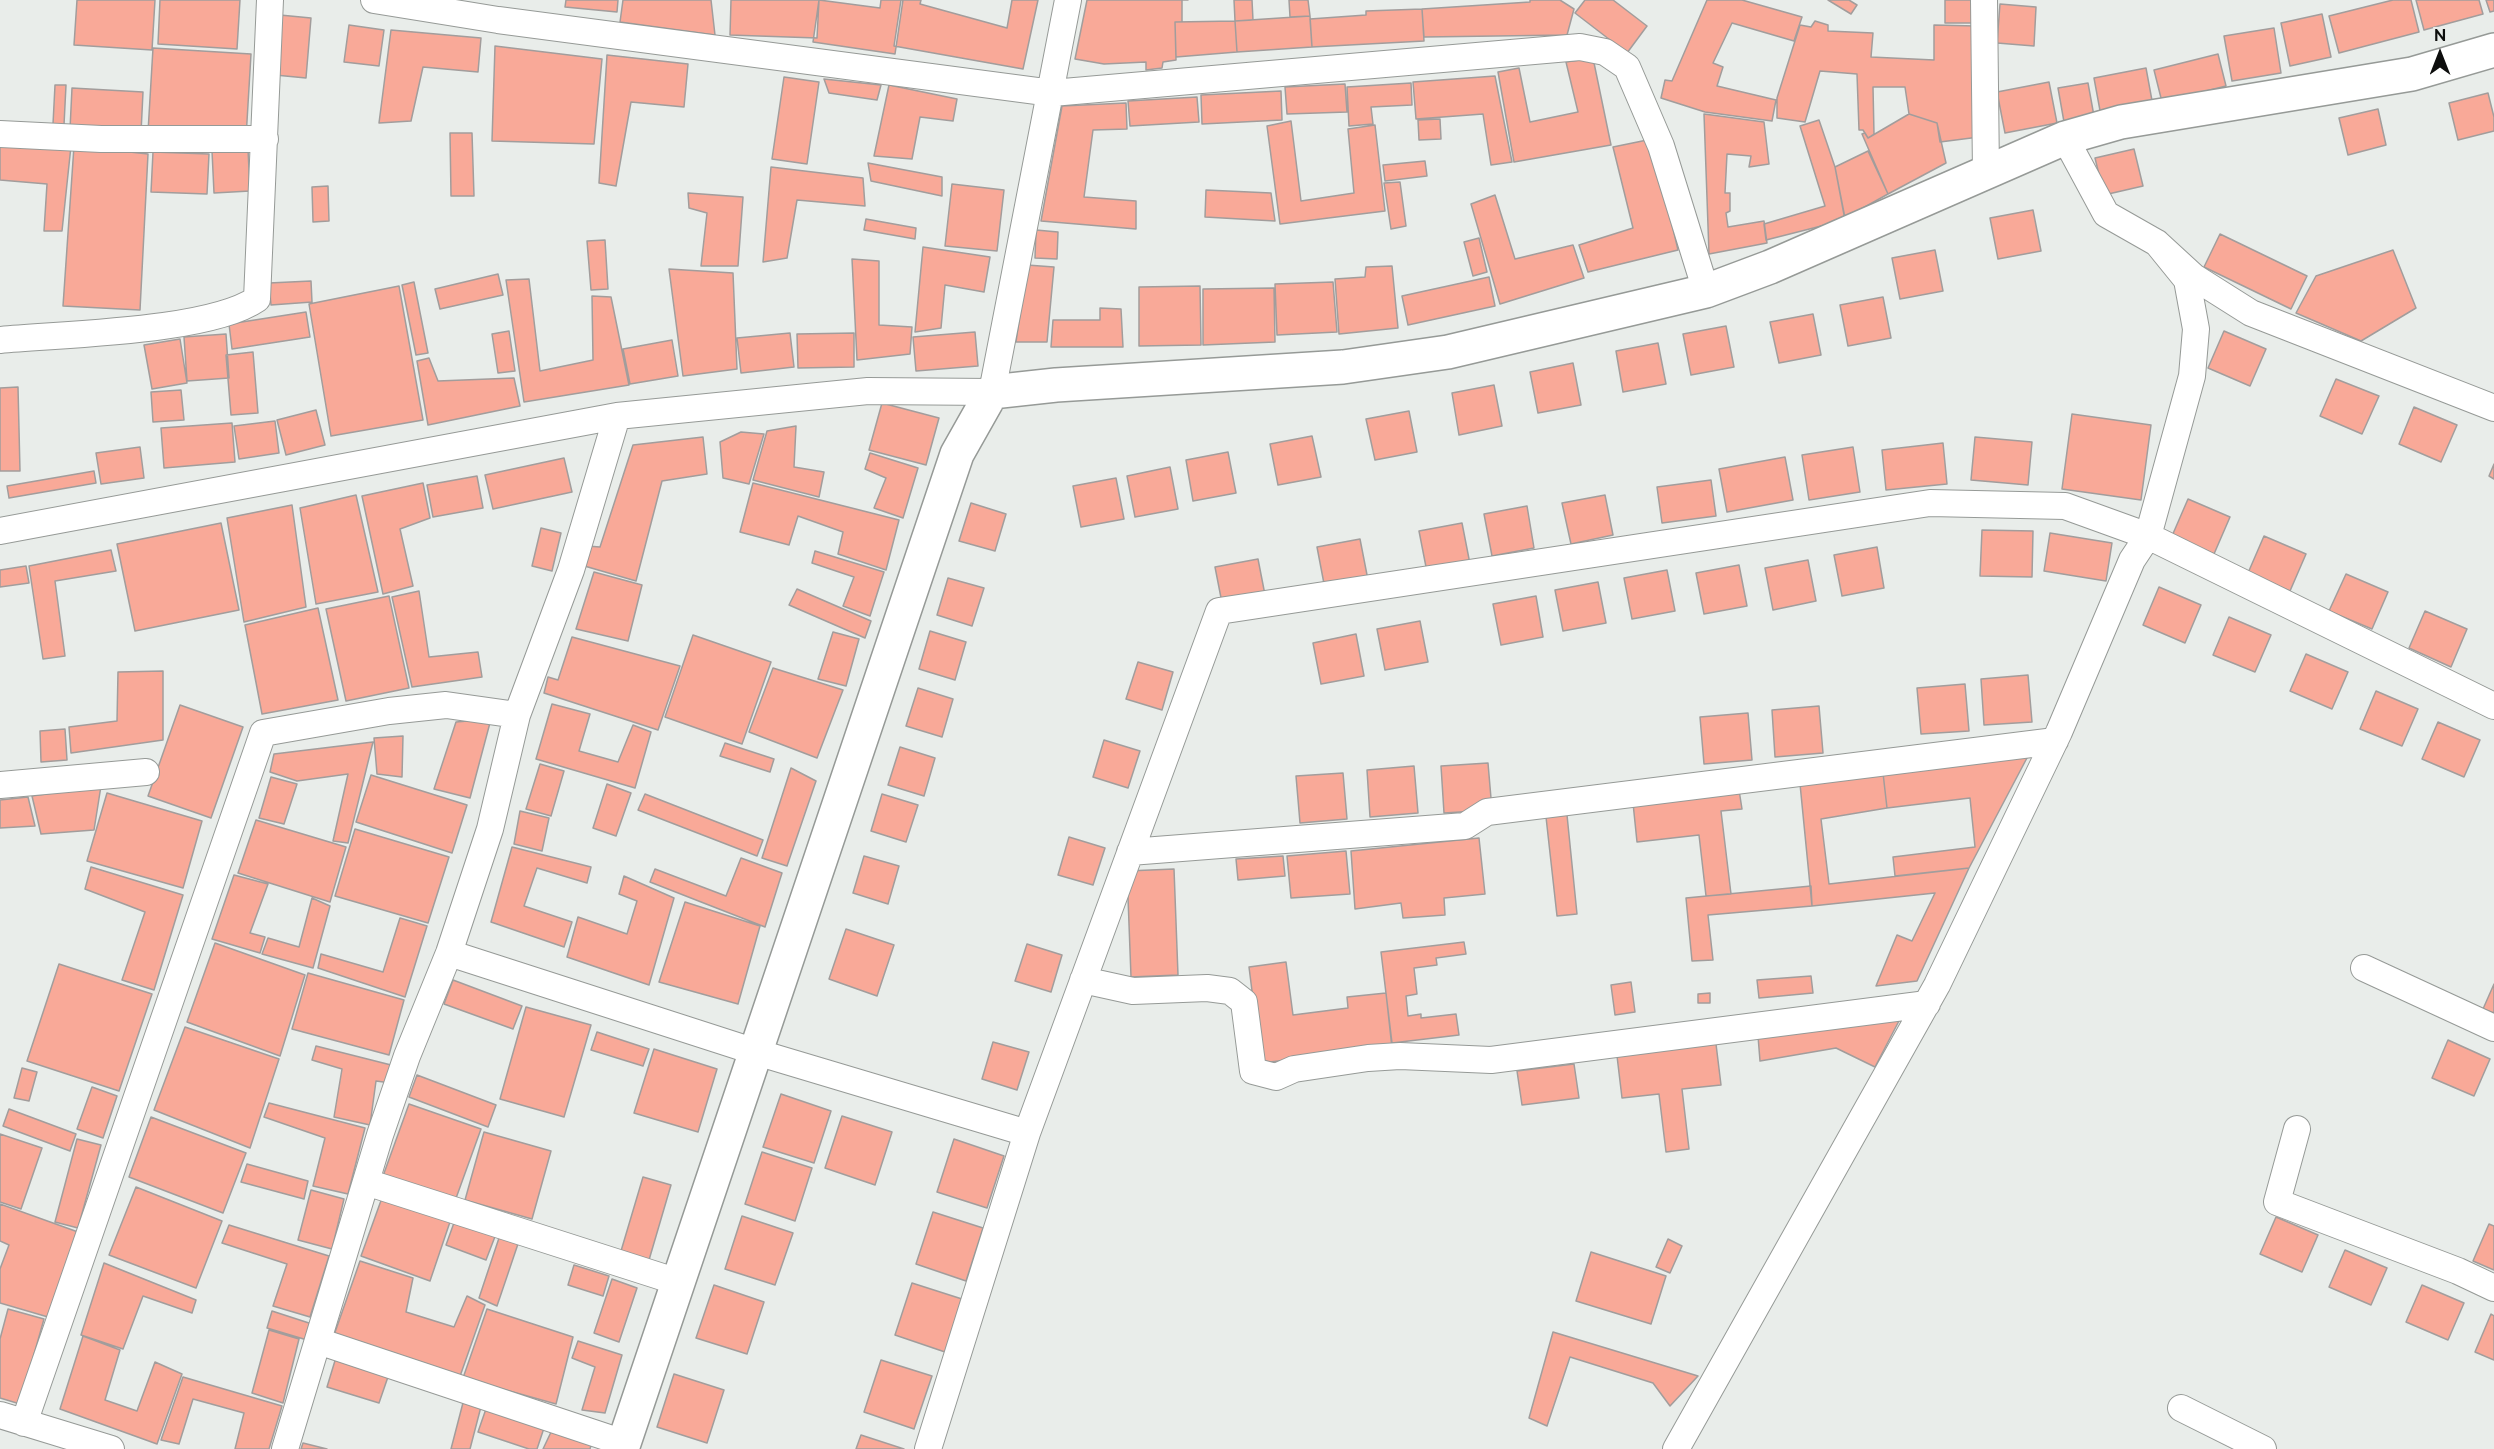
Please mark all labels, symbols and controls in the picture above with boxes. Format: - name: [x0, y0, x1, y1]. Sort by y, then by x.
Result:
- north arrow: [2410, 24, 2470, 84]
- text: N: [2434, 26, 2446, 45]

